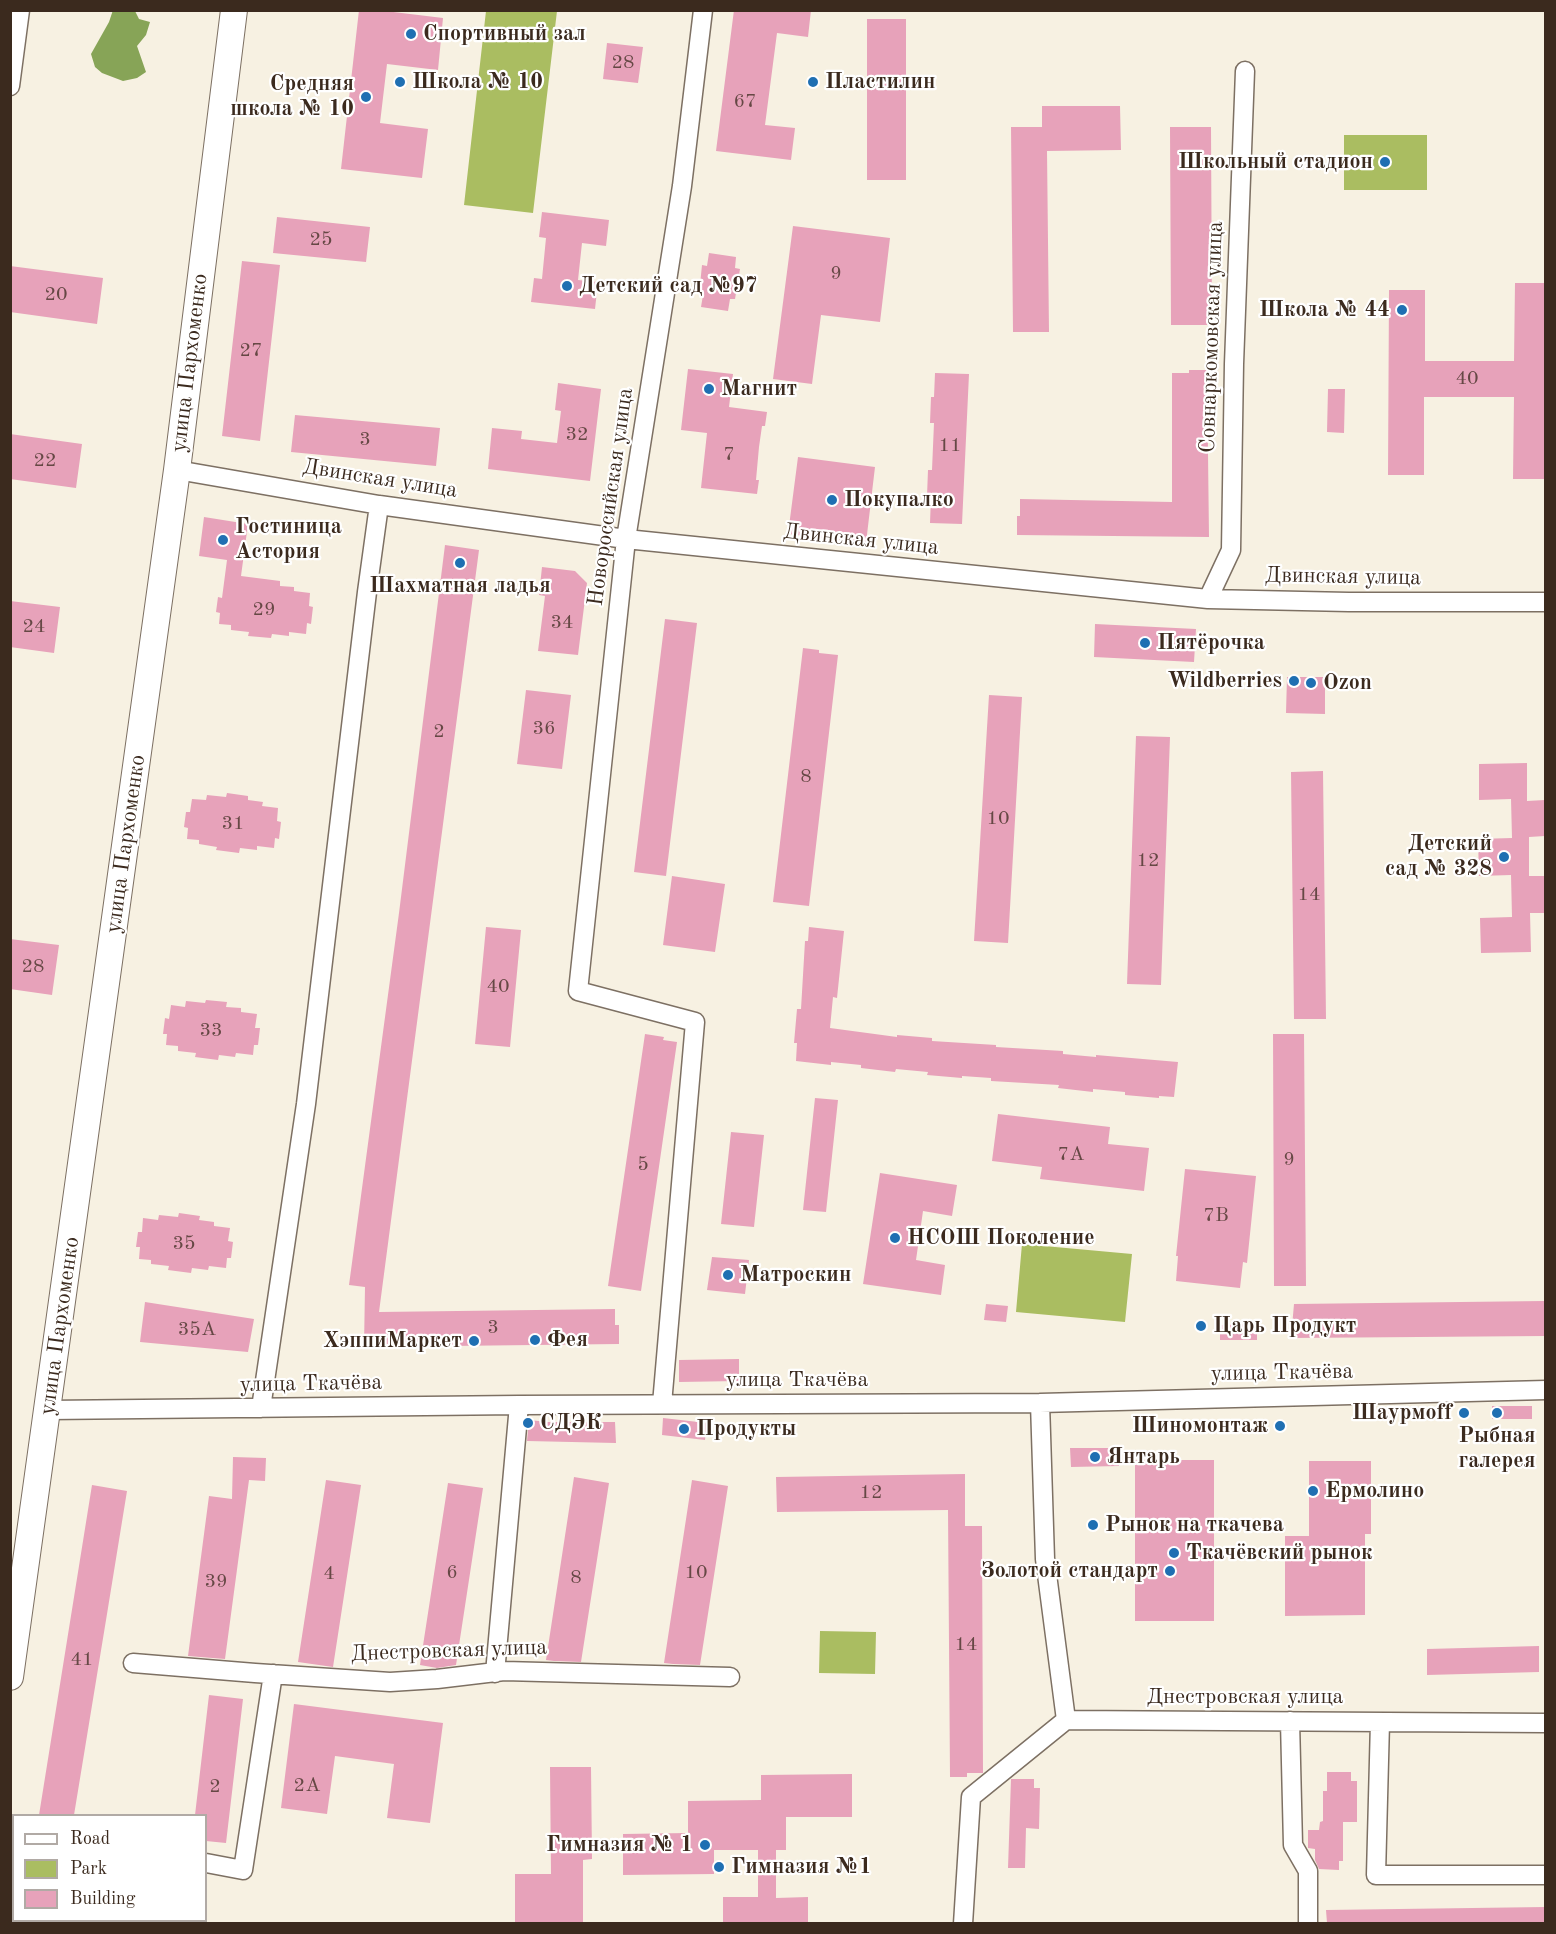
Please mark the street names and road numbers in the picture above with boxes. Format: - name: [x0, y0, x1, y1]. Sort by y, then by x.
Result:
- street label: Совнаркомовская улица: [1195, 221, 1229, 453]
- street label: улица Пархоменко: [166, 272, 214, 454]
- street label: Новороссийская улица: [583, 386, 639, 608]
- street label: Двинская улица: [301, 454, 459, 504]
- street label: Двинская улица: [782, 519, 940, 561]
- street label: Двинская улица: [1265, 562, 1421, 592]
- street label: улица Пархоменко: [100, 753, 152, 935]
- street label: улица Пархоменко: [34, 1235, 86, 1417]
- street label: улица Ткачёва: [1210, 1359, 1354, 1387]
- street label: улица Ткачёва: [726, 1367, 868, 1393]
- street label: улица Ткачёва: [239, 1370, 383, 1398]
- street label: Днестровская улица: [350, 1634, 548, 1668]
- street label: Днестровская улица: [1147, 1684, 1343, 1710]

